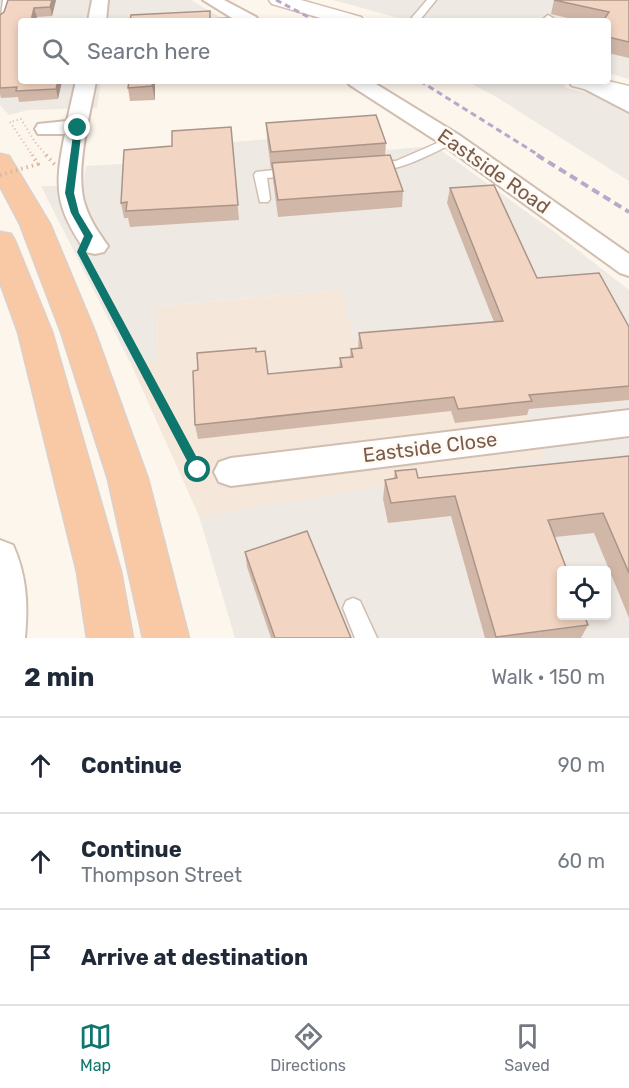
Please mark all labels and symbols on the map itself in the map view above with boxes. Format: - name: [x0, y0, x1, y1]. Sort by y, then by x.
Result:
- route end: [64, 114, 90, 140]
- street label: Eastside Road: [433, 123, 555, 219]
- street label: Eastside Close: [361, 427, 499, 467]
- route start: [184, 456, 210, 482]

